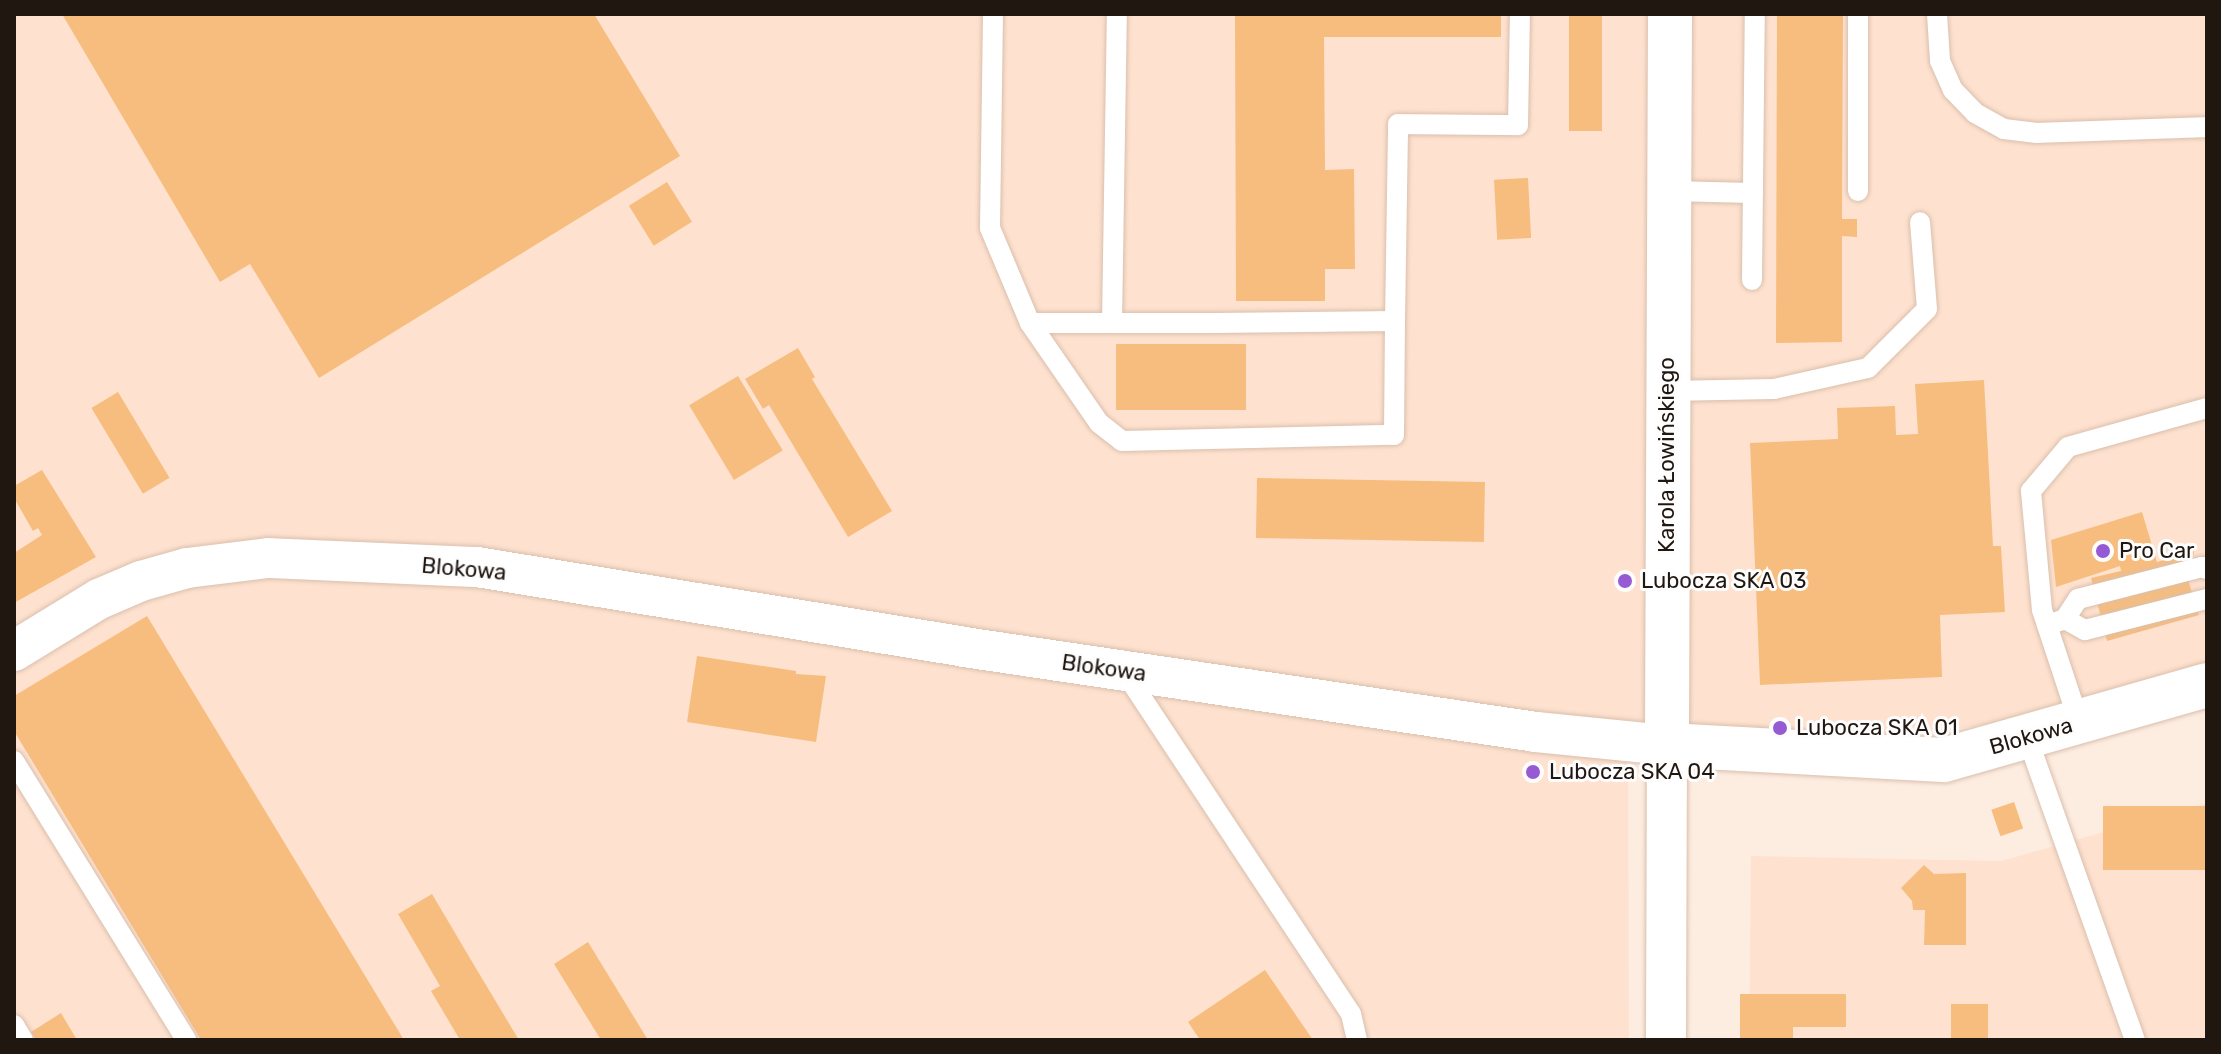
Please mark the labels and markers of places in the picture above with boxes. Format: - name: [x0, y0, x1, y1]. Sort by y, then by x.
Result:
- place label: Pro Car: [2119, 538, 2194, 564]
- marker: Pro Car: [2094, 542, 2112, 560]
- place label: Lubocza SKA 03: [1641, 568, 1807, 594]
- marker: Lubocza SKA 03: [1616, 572, 1634, 590]
- place label: Lubocza SKA 01: [1796, 715, 1958, 741]
- marker: Lubocza SKA 01: [1771, 719, 1789, 737]
- place label: Lubocza SKA 04: [1549, 759, 1716, 785]
- marker: Lubocza SKA 04: [1524, 763, 1542, 781]

